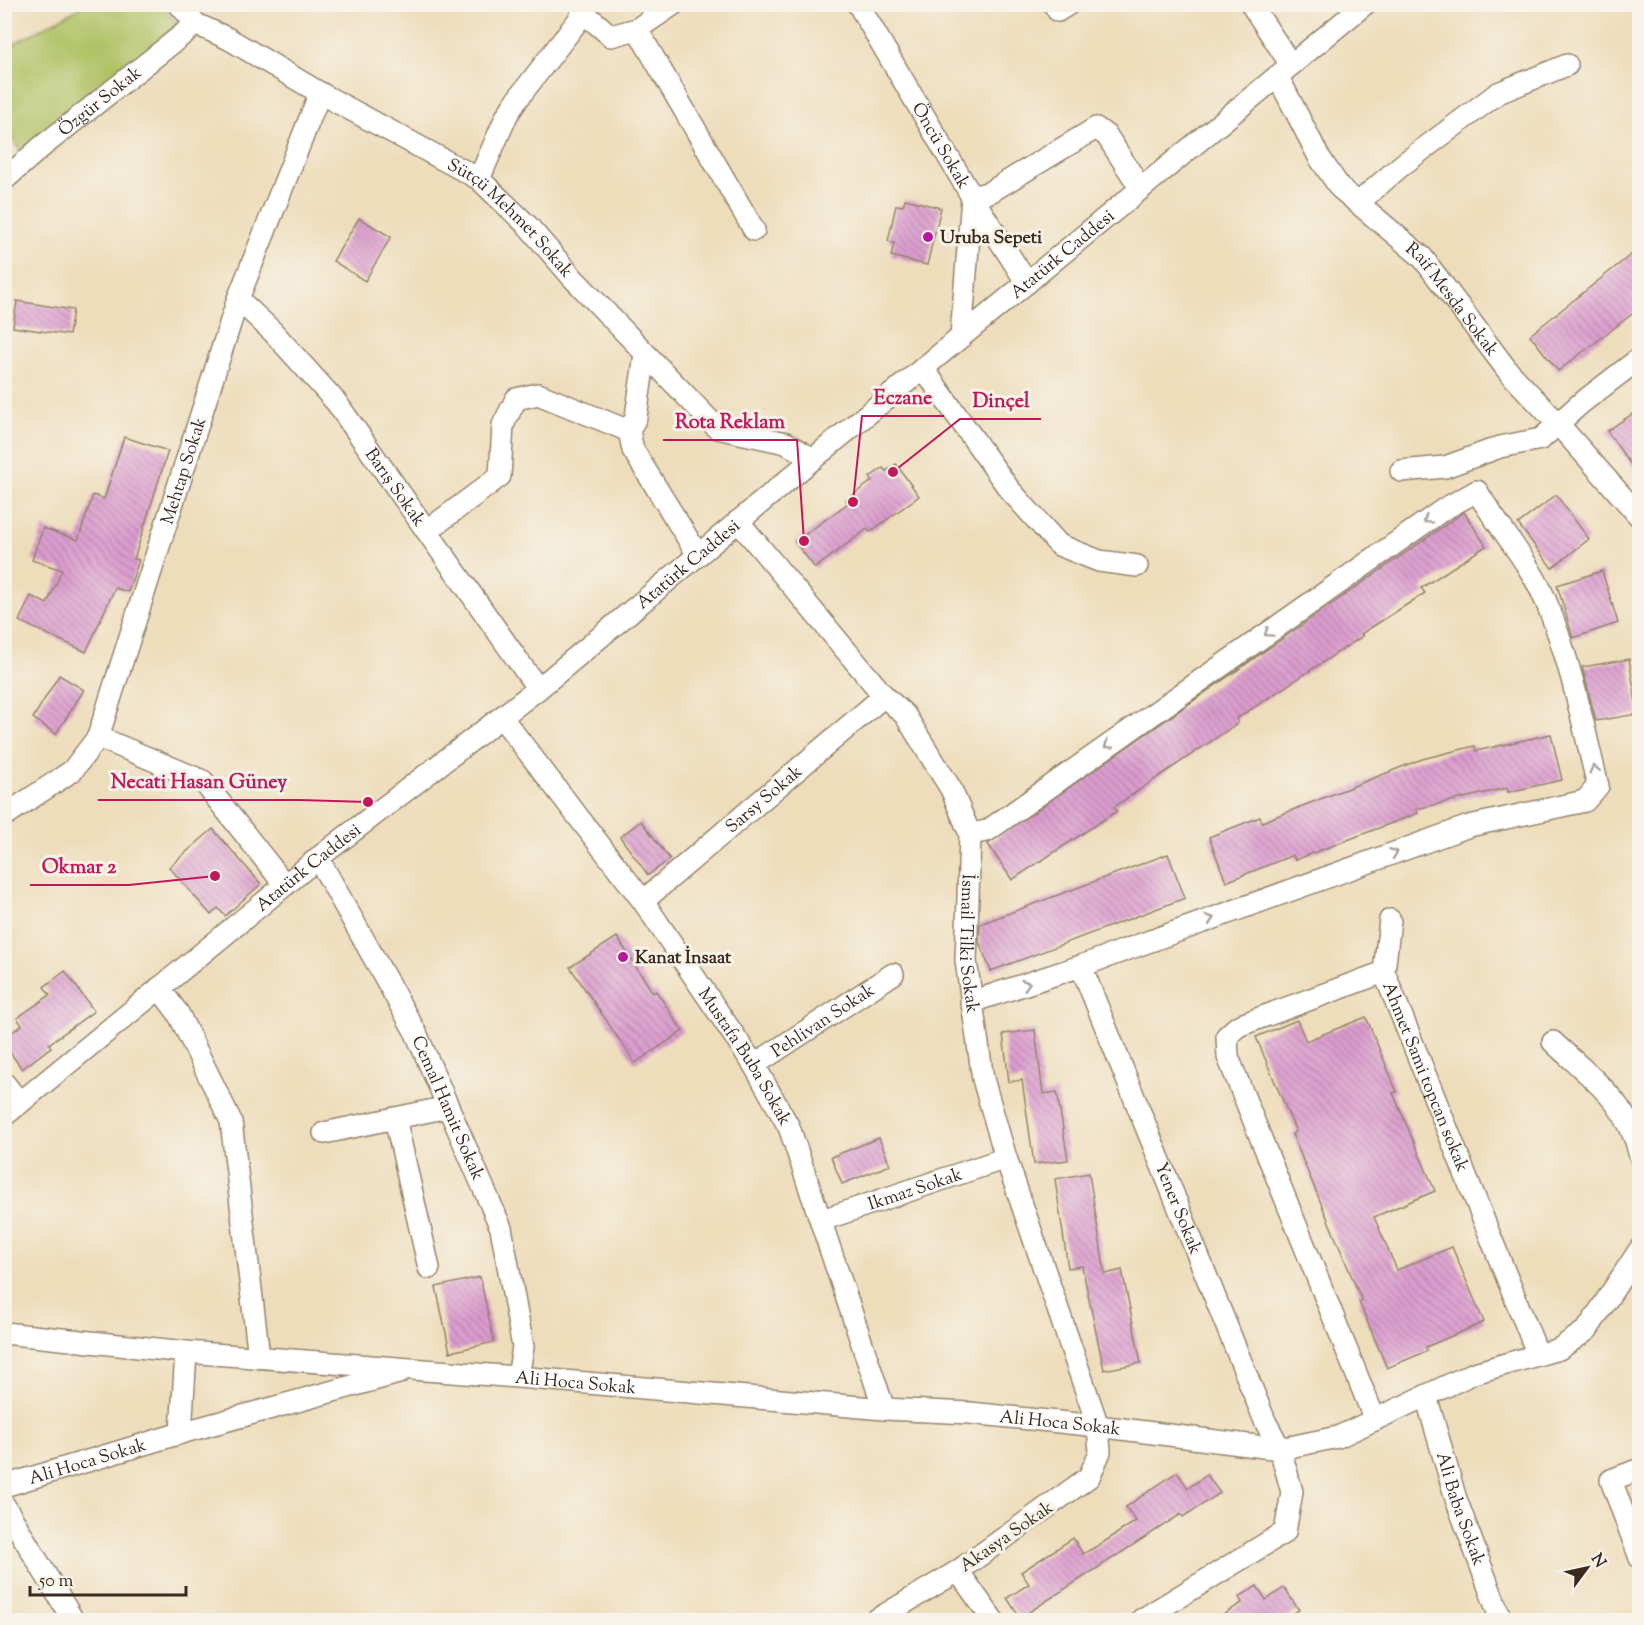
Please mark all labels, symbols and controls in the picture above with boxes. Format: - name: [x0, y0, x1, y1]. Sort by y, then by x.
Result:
- street label: Özgür Sokak: [53, 61, 148, 144]
- street label: Öncü Sokak: [904, 98, 976, 195]
- street label: Sütçü Mehmet Sokak: [442, 153, 578, 285]
- street label: Atatürk Caddesi: [1005, 204, 1121, 306]
- place label: Uruba Sepeti: [940, 226, 1043, 252]
- marker: Uruba Sepeti: [921, 230, 935, 244]
- street label: Raif Mesda Sokak: [1399, 237, 1504, 363]
- callout: Eczane: [862, 378, 944, 416]
- callout: Dinçel: [960, 381, 1041, 419]
- text: Eczane: [874, 385, 932, 414]
- text: Dinçel: [973, 388, 1030, 417]
- callout: Rota Reklam: [663, 402, 797, 440]
- text: Rota Reklam: [675, 409, 786, 438]
- street label: Mehtap Sokak: [156, 414, 214, 528]
- street label: Barış Sokak: [357, 443, 431, 533]
- one-way arrow: [1423, 513, 1434, 524]
- street label: Atatürk Caddesi: [631, 514, 747, 617]
- one-way arrow: [1263, 626, 1274, 637]
- one-way arrow: [1104, 738, 1115, 749]
- street label: Sarsy Sokak: [720, 760, 809, 840]
- callout: Necati Hasan Güney: [98, 762, 299, 800]
- one-way arrow: [1589, 764, 1602, 774]
- text: Necati Hasan Güney: [111, 769, 287, 798]
- street label: Atatürk Caddesi: [251, 818, 367, 919]
- callout: Okmar 2: [30, 847, 129, 885]
- one-way arrow: [1388, 848, 1399, 861]
- text: Okmar 2: [42, 854, 117, 883]
- street label: İsmail Tilki Sokak: [951, 874, 984, 1015]
- one-way arrow: [1204, 914, 1215, 927]
- place label: Kanat İnsaat: [635, 945, 732, 972]
- marker: Kanat İnsaat: [616, 950, 630, 964]
- street label: Pehlivan Sokak: [767, 978, 881, 1065]
- one-way arrow: [1020, 979, 1031, 991]
- street label: Ahmet Sami topcan sokak: [1374, 979, 1474, 1176]
- street label: Mustafa Buba Sokak: [690, 983, 797, 1131]
- street label: Cemal Hamit Sokak: [404, 1032, 490, 1185]
- street label: Yener Sokak: [1147, 1159, 1207, 1259]
- street label: Ikmaz Sokak: [865, 1163, 966, 1219]
- street label: Ali Hoca Sokak: [514, 1366, 637, 1402]
- street label: Ali Hoca Sokak: [998, 1405, 1122, 1444]
- street label: Ali Hoca Sokak: [26, 1433, 150, 1493]
- street label: Ali Baba Sokak: [1428, 1449, 1491, 1570]
- street label: Akasya Sokak: [955, 1496, 1060, 1580]
- north arrow: [1557, 1538, 1617, 1598]
- text: N: [1584, 1550, 1611, 1573]
- scale bar: [30, 1559, 186, 1597]
- text: 50 m: [38, 1569, 74, 1595]

